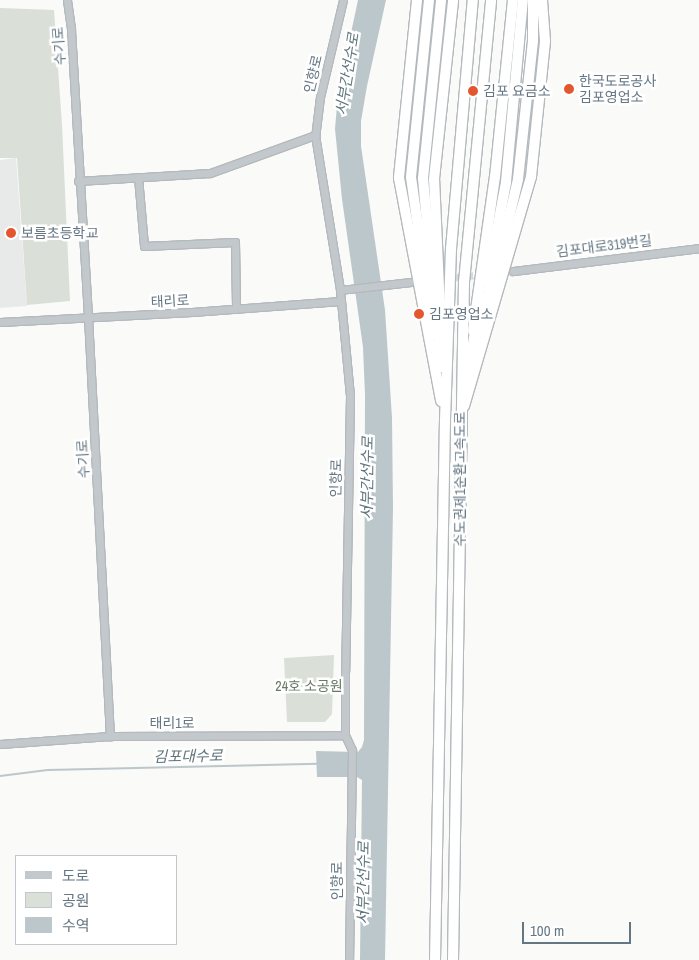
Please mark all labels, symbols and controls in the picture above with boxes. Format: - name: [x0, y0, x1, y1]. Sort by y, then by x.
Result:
- street label: 수기로: [49, 26, 69, 66]
- water label: 서부간선수로: [332, 32, 362, 116]
- street label: 인향로: [300, 53, 326, 95]
- place label: 한국도로공사 김포영업소: [579, 73, 656, 105]
- place label: 김포 요금소: [483, 83, 551, 99]
- marker: 한국도로공사 김포영업소: [563, 83, 575, 95]
- marker: 김포 요금소: [467, 85, 479, 97]
- place label: 보름초등학교: [21, 225, 98, 241]
- marker: 보름초등학교: [5, 227, 17, 239]
- street label: 김포대로319번길: [555, 232, 653, 260]
- street label: 태리로: [150, 292, 190, 310]
- place label: 김포영업소: [429, 306, 493, 322]
- marker: 김포영업소: [413, 308, 425, 320]
- street label: 수도권제1순환고속도로: [452, 411, 468, 547]
- water label: 서부간선수로: [357, 436, 377, 520]
- street label: 수기로: [74, 439, 92, 479]
- street label: 인향로: [327, 459, 345, 497]
- park label: 24호 소공원: [275, 678, 343, 694]
- street label: 태리1로: [149, 715, 195, 731]
- water label: 김포대수로: [153, 746, 223, 766]
- water label: 서부간선수로: [353, 841, 373, 925]
- legend: [15, 855, 178, 945]
- street label: 인향로: [329, 862, 345, 900]
- text: 도로: [62, 865, 90, 886]
- text: 공원: [62, 890, 90, 911]
- scale bar: [524, 912, 633, 944]
- text: 수역: [62, 915, 90, 936]
- text: 100 m: [530, 920, 564, 941]

